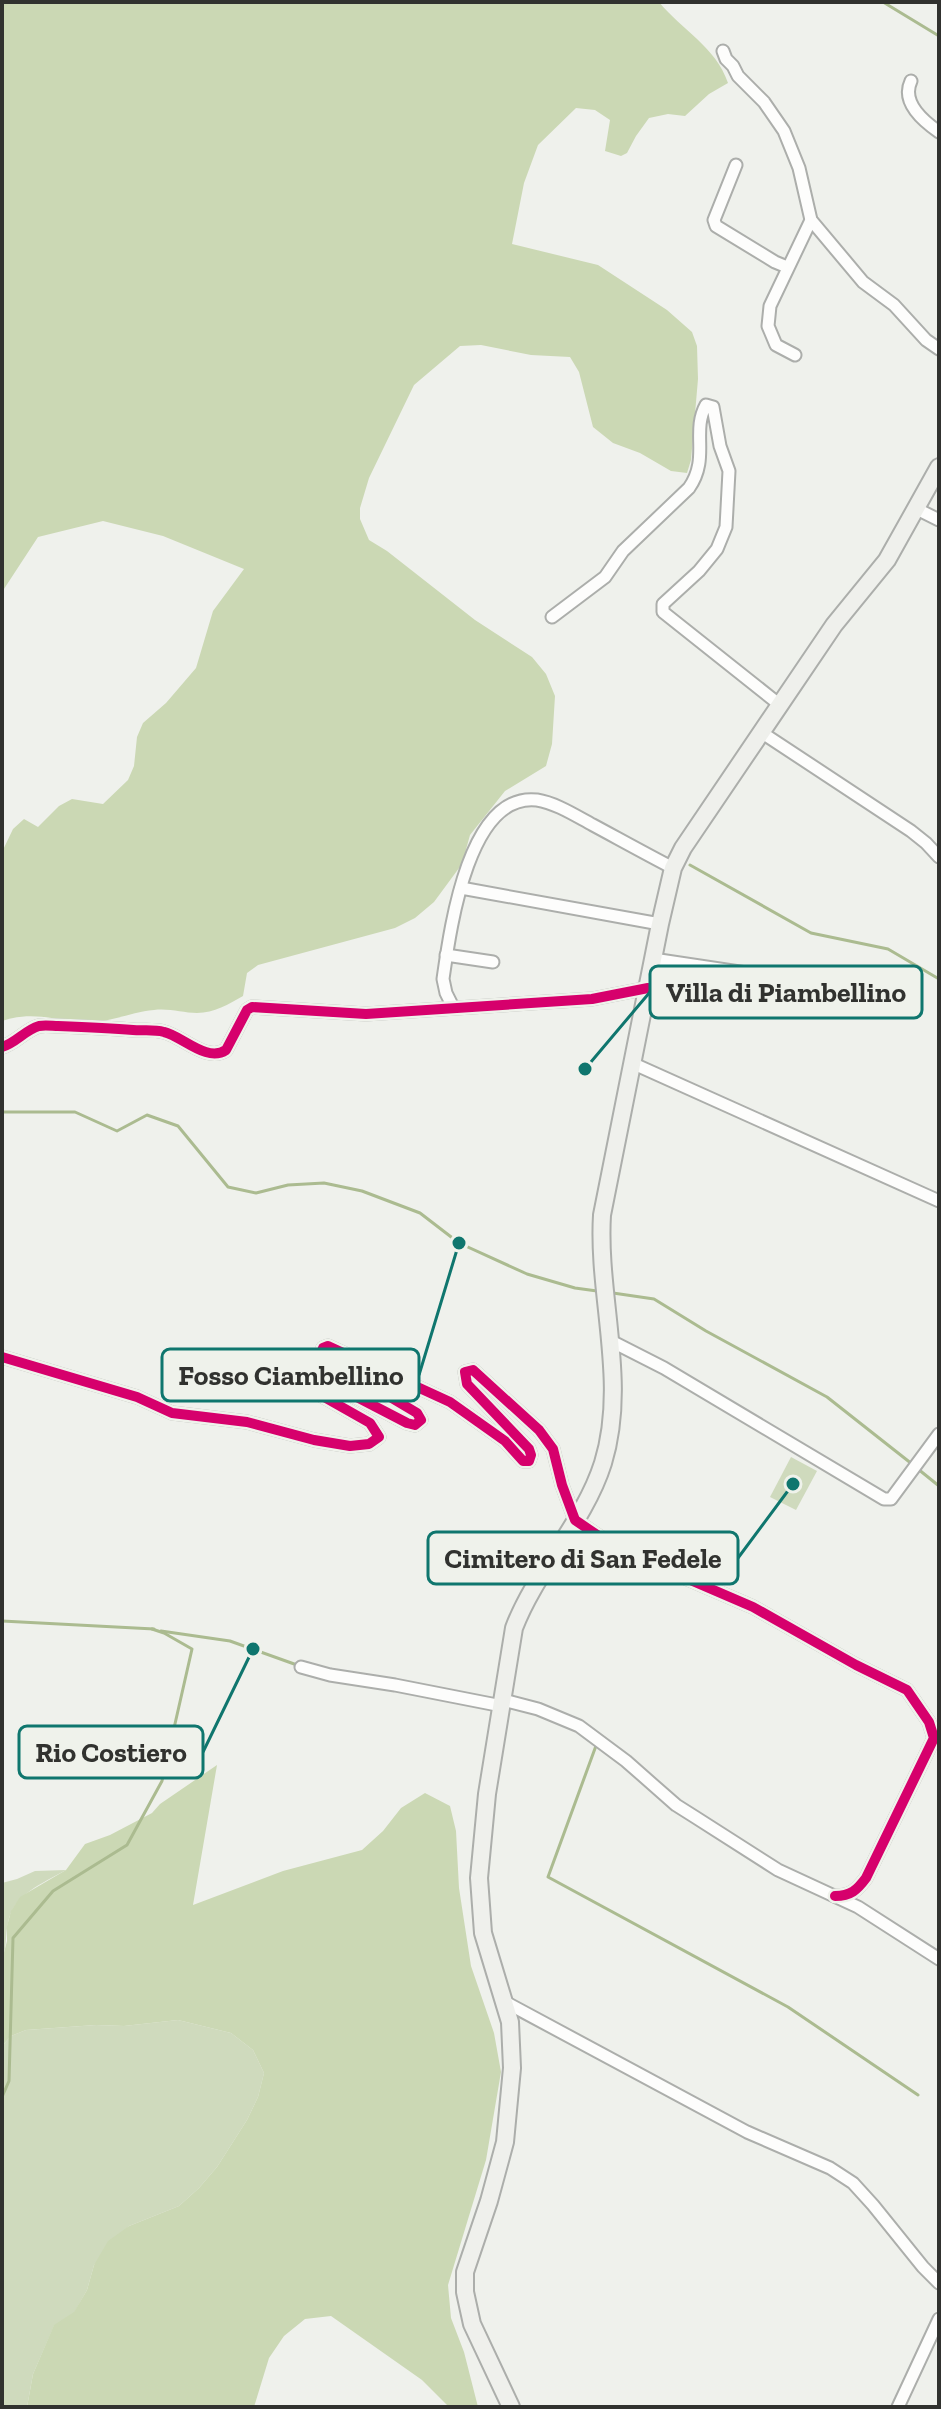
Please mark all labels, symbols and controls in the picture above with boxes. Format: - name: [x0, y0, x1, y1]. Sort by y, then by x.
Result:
- callout: Villa di Piambellino: [650, 966, 922, 1018]
- text: Villa di Piambellino: [666, 976, 906, 1009]
- callout: Fosso Ciambellino: [162, 1349, 419, 1401]
- text: Fosso Ciambellino: [178, 1359, 404, 1392]
- callout: Cimitero di San Fedele: [428, 1532, 738, 1584]
- text: Cimitero di San Fedele: [444, 1542, 722, 1575]
- callout: Rio Costiero: [19, 1726, 203, 1778]
- text: Rio Costiero: [35, 1736, 187, 1769]

